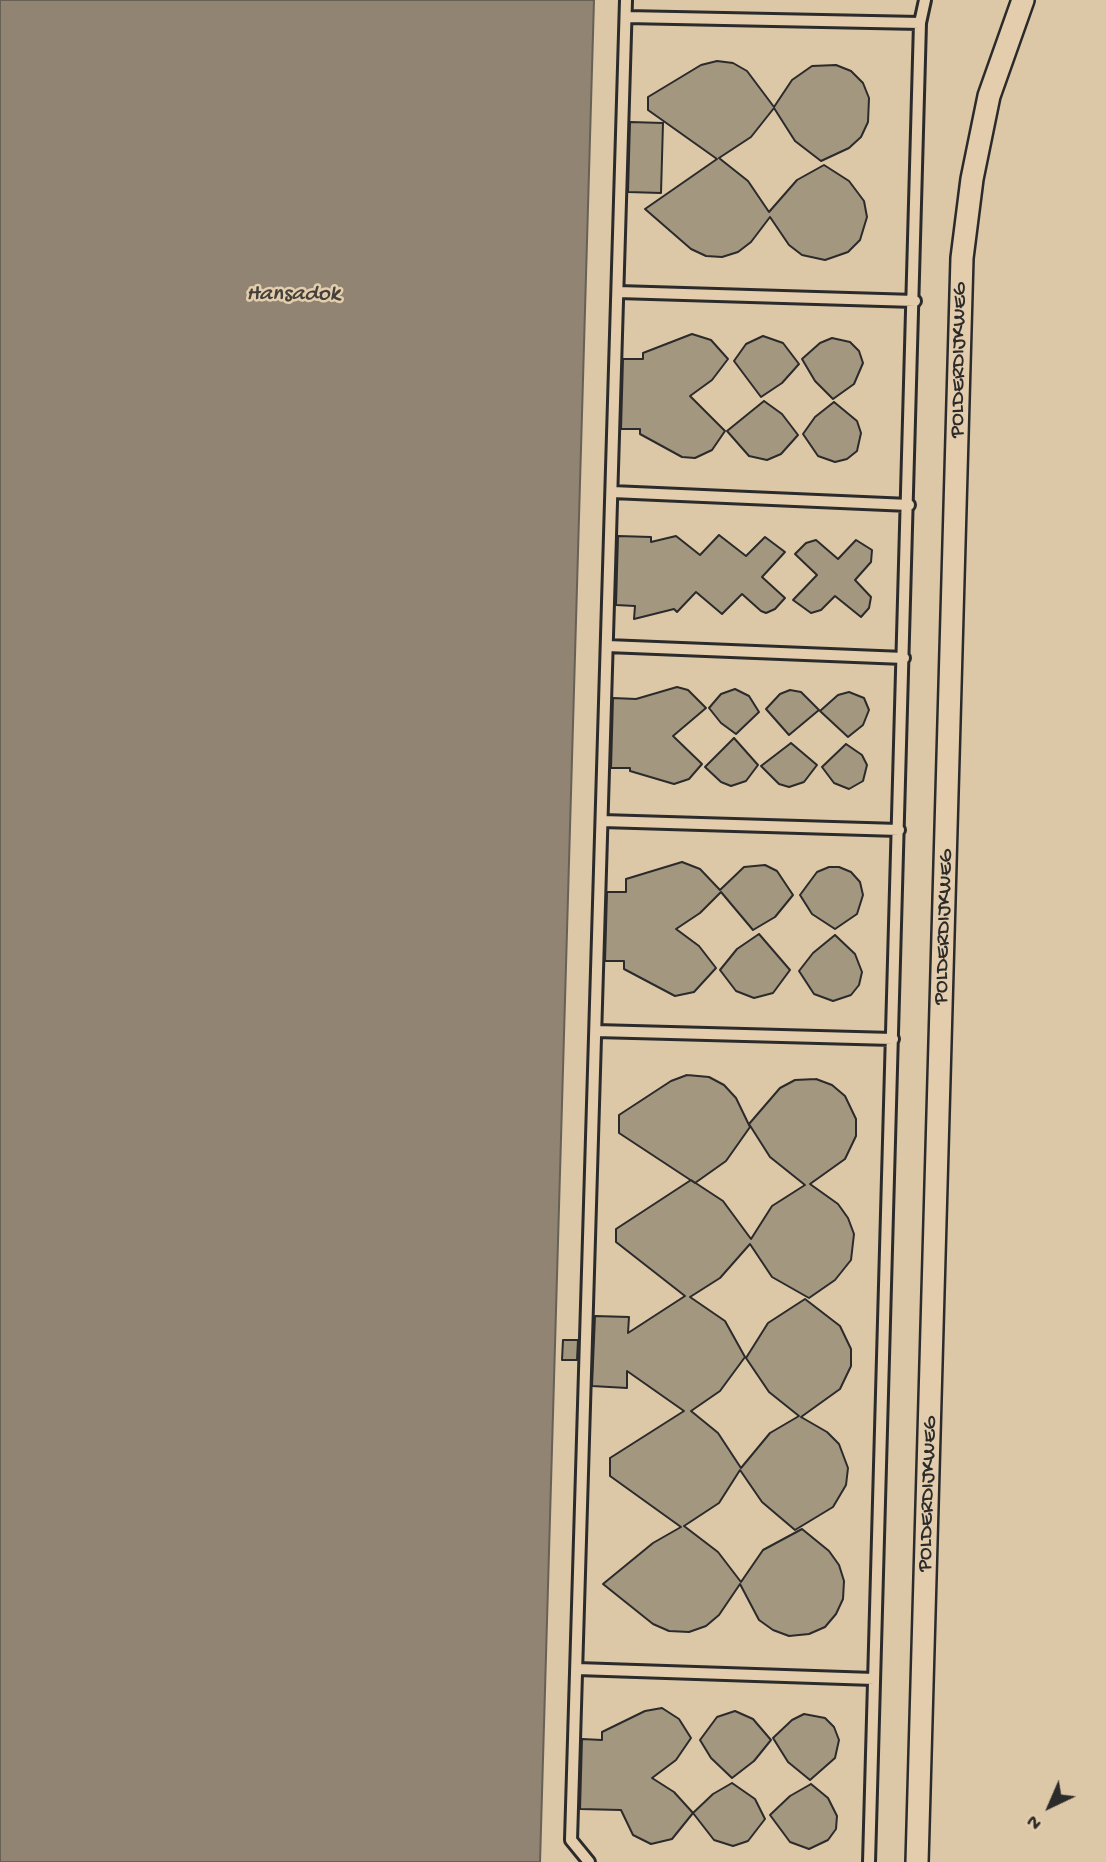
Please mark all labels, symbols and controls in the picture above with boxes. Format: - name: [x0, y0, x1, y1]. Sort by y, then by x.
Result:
- water label: Hansadok: [246, 281, 340, 309]
- street label: POLDERDIJKWEG: [946, 282, 974, 438]
- street label: POLDERDIJKWEG: [930, 849, 960, 1005]
- street label: POLDERDIJKWEG: [914, 1416, 944, 1572]
- north arrow: [1015, 1771, 1085, 1841]
- text: N: [1023, 1809, 1048, 1834]

